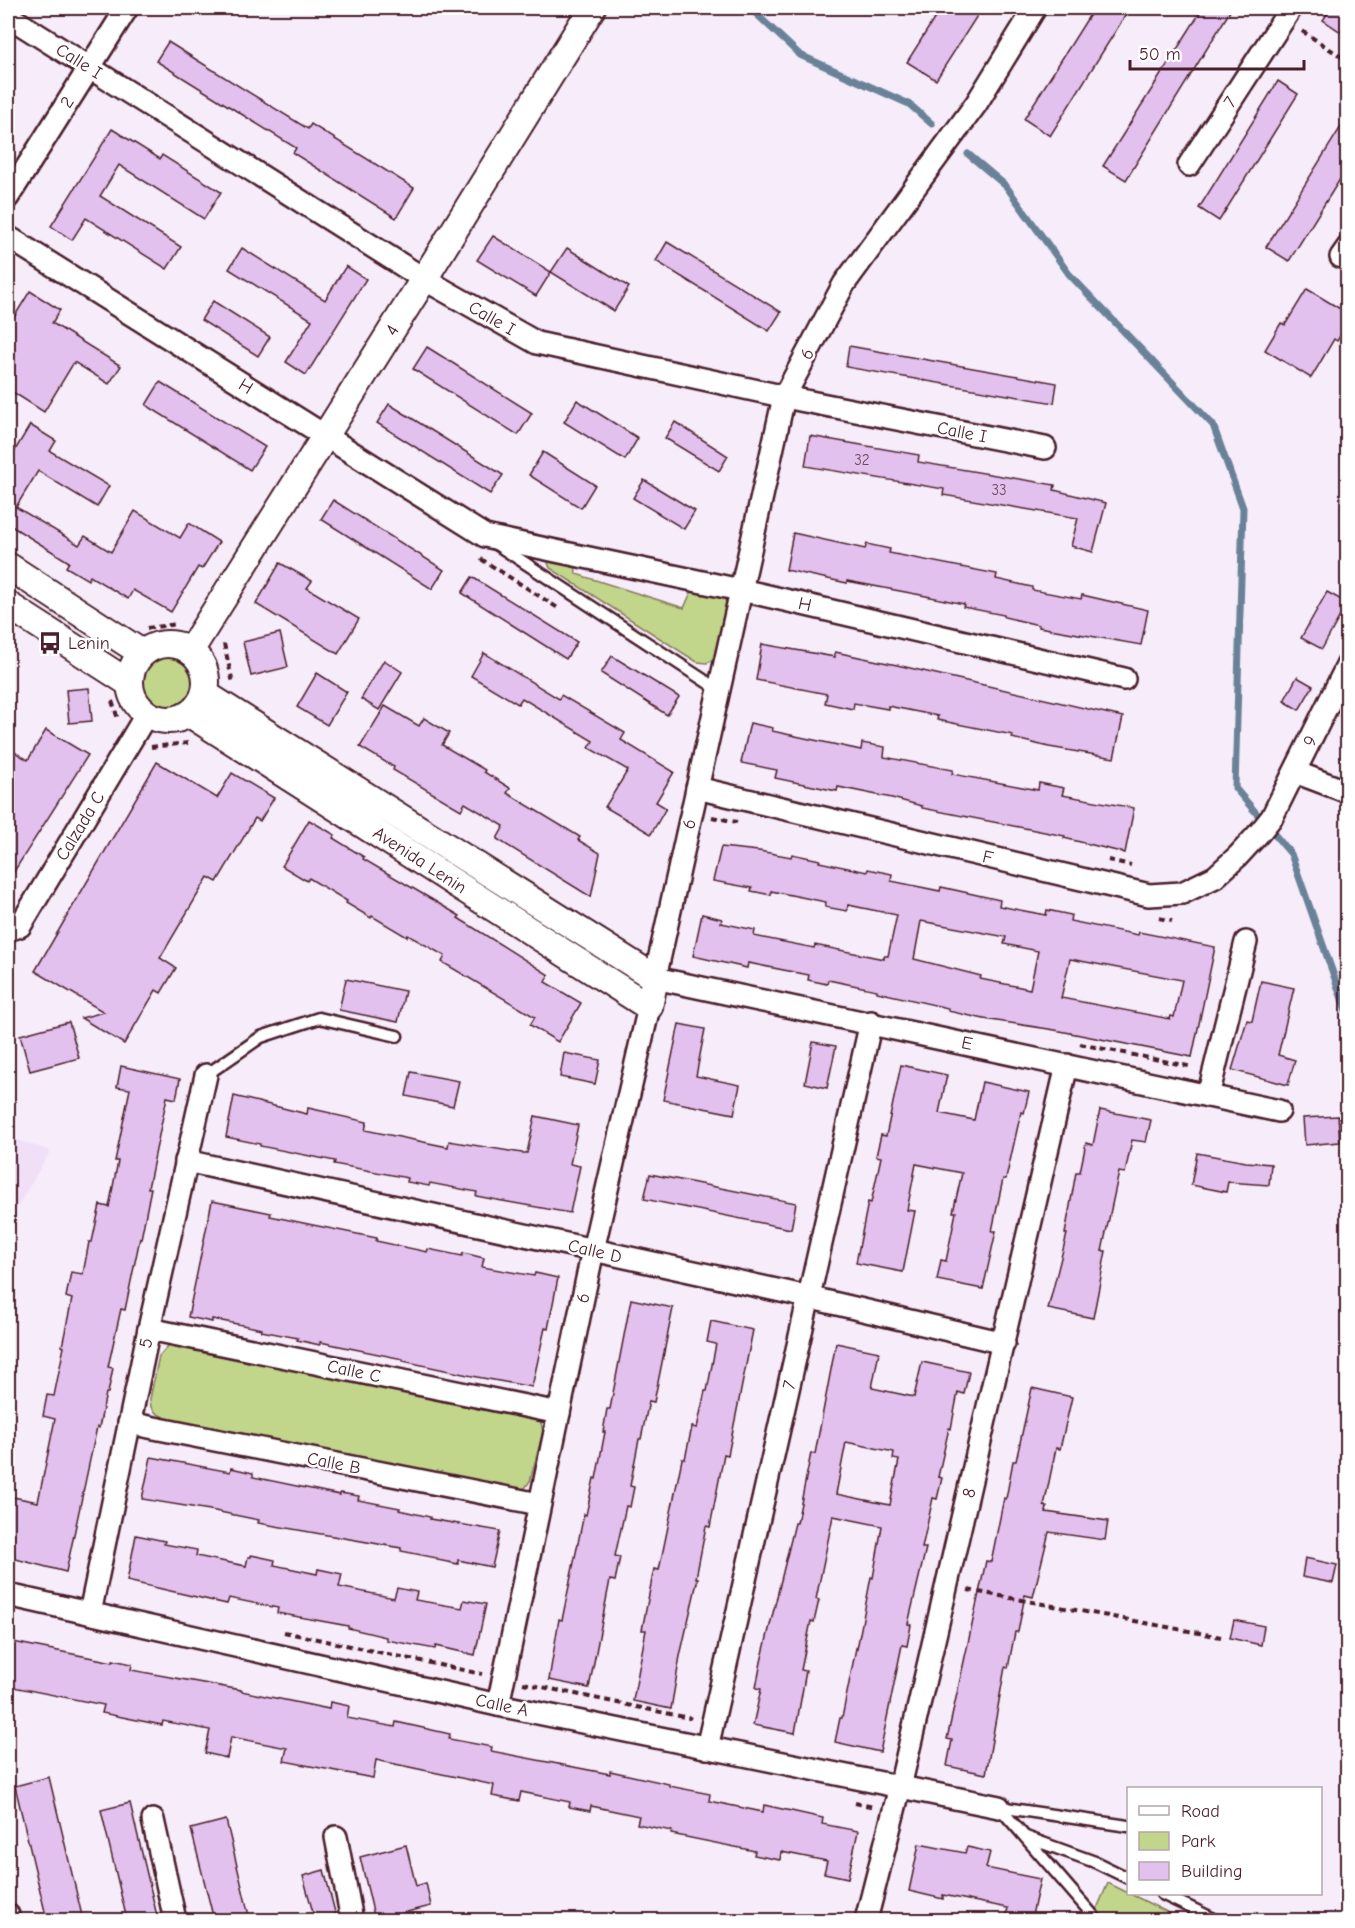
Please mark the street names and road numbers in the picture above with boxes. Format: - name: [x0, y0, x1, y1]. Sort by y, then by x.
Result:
- street label: Calle I: [52, 39, 106, 84]
- street label: 2: [56, 93, 79, 112]
- street label: 7: [1219, 93, 1242, 112]
- street label: Calle I: [465, 297, 519, 340]
- street label: 4: [381, 321, 404, 340]
- street label: 6: [796, 345, 819, 363]
- street label: H: [235, 374, 257, 399]
- street label: Calle I: [935, 417, 989, 448]
- street label: H: [796, 593, 814, 616]
- street label: 9: [1299, 732, 1322, 750]
- street label: Calzada C: [52, 788, 109, 865]
- street label: 6: [678, 817, 701, 831]
- street label: Avenida Lenin: [369, 822, 470, 898]
- street label: F: [980, 846, 996, 869]
- street label: E: [959, 1032, 975, 1055]
- street label: Calle D: [566, 1235, 624, 1268]
- street label: 6: [572, 1291, 595, 1305]
- street label: 5: [135, 1336, 158, 1350]
- street label: Calle C: [325, 1356, 383, 1387]
- street label: 7: [778, 1378, 801, 1392]
- street label: Calle B: [305, 1448, 363, 1479]
- street label: 8: [958, 1486, 981, 1500]
- street label: Calle A: [473, 1690, 530, 1721]

